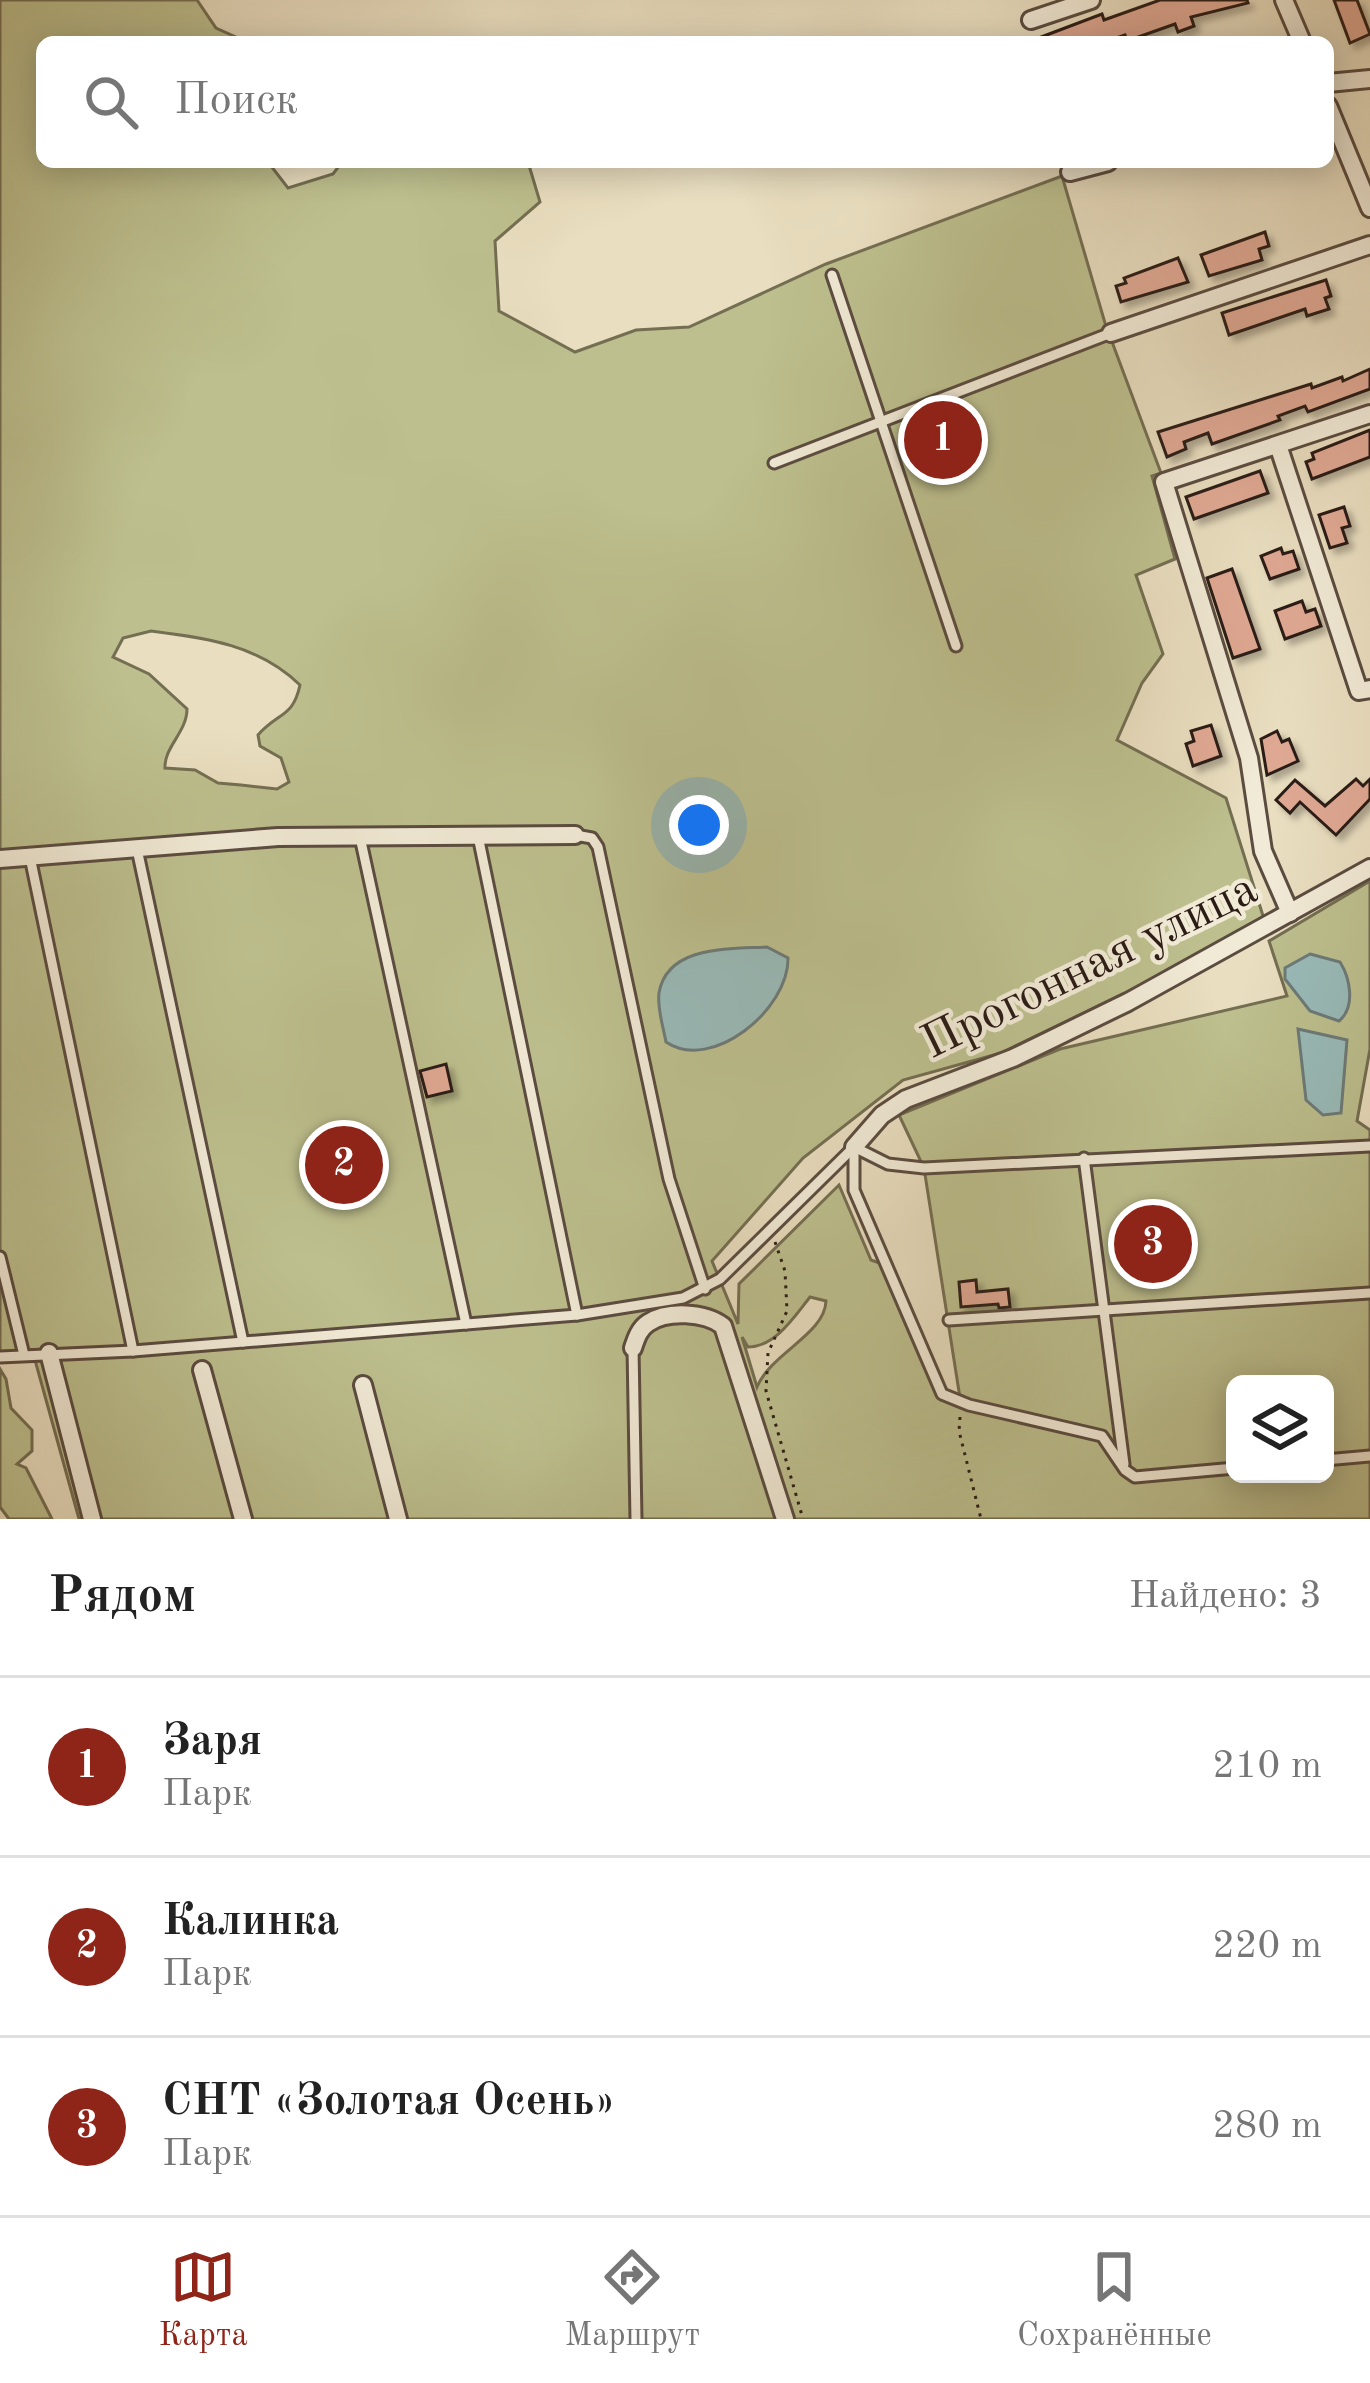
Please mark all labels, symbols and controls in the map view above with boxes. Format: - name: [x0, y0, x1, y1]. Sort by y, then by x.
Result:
- search box: [36, 36, 1334, 168]
- icon: search: [78, 69, 144, 135]
- text: Поиск: [174, 79, 298, 124]
- pin: 1: [904, 395, 982, 485]
- your location: [669, 795, 729, 855]
- street label: Прогонная улица: [915, 865, 1265, 1069]
- pin: 2: [305, 1120, 383, 1210]
- pin: 3: [1114, 1199, 1192, 1289]
- map controls: [1226, 1375, 1334, 1483]
- button: layers: [1226, 1375, 1334, 1483]
- text: Рядом: [48, 1572, 196, 1623]
- text: Найдено: 3: [1129, 1577, 1322, 1616]
- text: Заря: [162, 1720, 262, 1765]
- text: 1: [76, 1747, 98, 1786]
- text: 210 m: [1212, 1747, 1322, 1786]
- text: Парк: [162, 1775, 252, 1814]
- text: Калинка: [162, 1900, 339, 1945]
- text: 2: [76, 1927, 98, 1966]
- text: 220 m: [1212, 1927, 1322, 1966]
- text: Парк: [162, 1955, 252, 1994]
- text: СНТ «Золотая Осень»: [162, 2080, 616, 2125]
- text: 3: [76, 2107, 98, 2146]
- text: 280 m: [1212, 2107, 1322, 2146]
- text: Парк: [162, 2135, 252, 2174]
- tab: Карта: [158, 2244, 248, 2357]
- tab: Маршрут: [565, 2244, 700, 2357]
- tab: Сохранённые: [1017, 2244, 1212, 2357]

